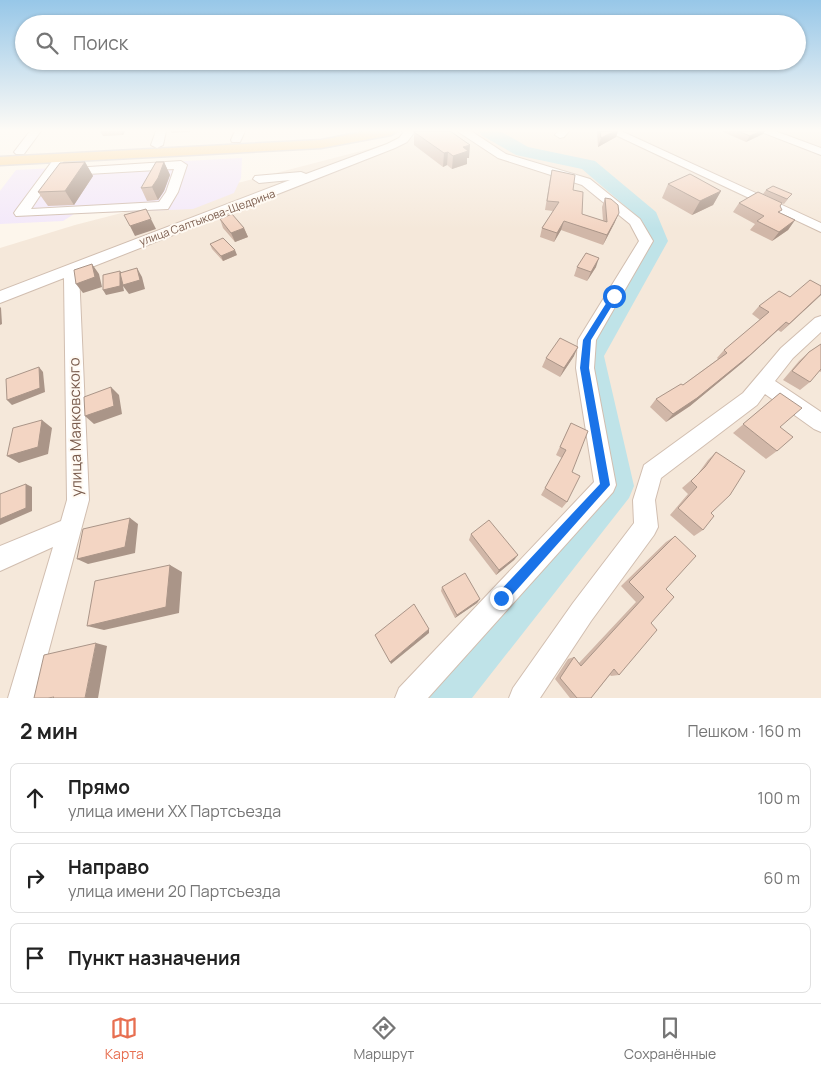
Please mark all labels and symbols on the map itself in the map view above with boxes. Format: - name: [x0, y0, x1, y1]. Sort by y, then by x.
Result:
- street label: улица Салтыкова-Щедрина: [137, 185, 277, 249]
- route start: [603, 285, 626, 308]
- street label: улица Маяковского: [63, 357, 87, 497]
- route end: [490, 587, 513, 610]

